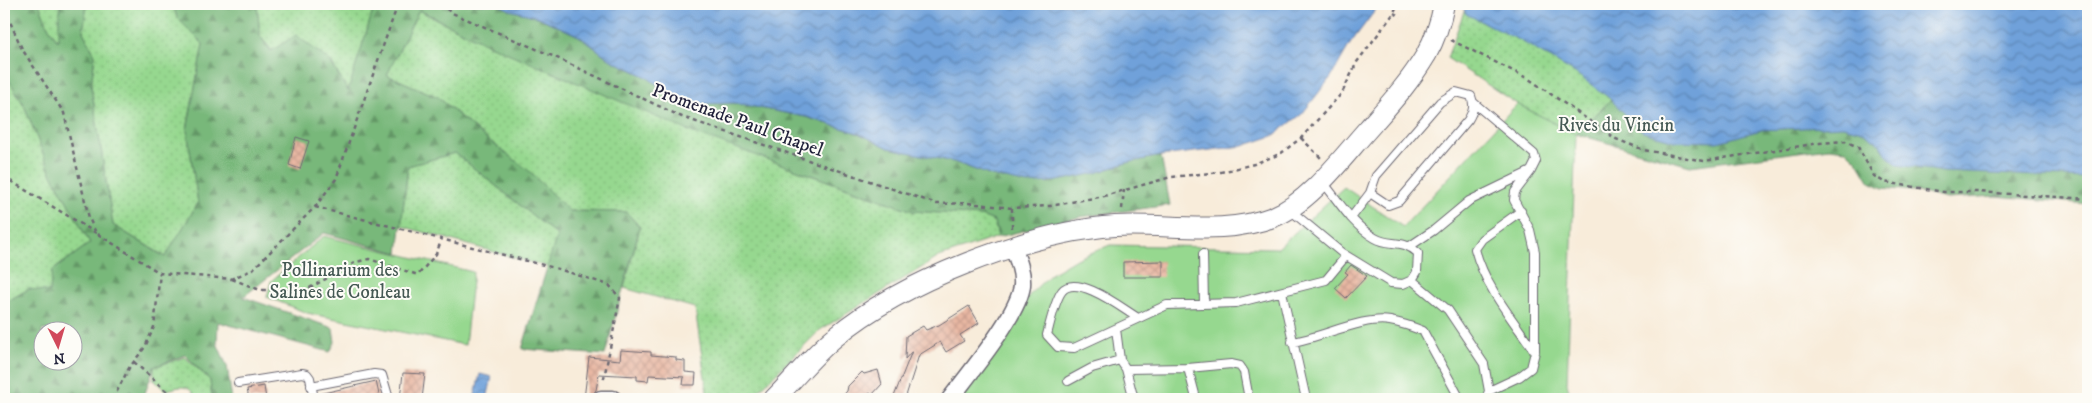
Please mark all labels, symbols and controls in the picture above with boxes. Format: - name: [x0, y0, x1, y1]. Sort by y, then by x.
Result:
- street label: Promenade Paul Chapel: [649, 79, 827, 162]
- park label: Rives du Vincin: [1558, 114, 1674, 137]
- park label: Pollinarium des Salines de Conleau: [270, 259, 410, 304]
- north arrow: [32, 320, 82, 370]
- text: N: [52, 348, 66, 367]

